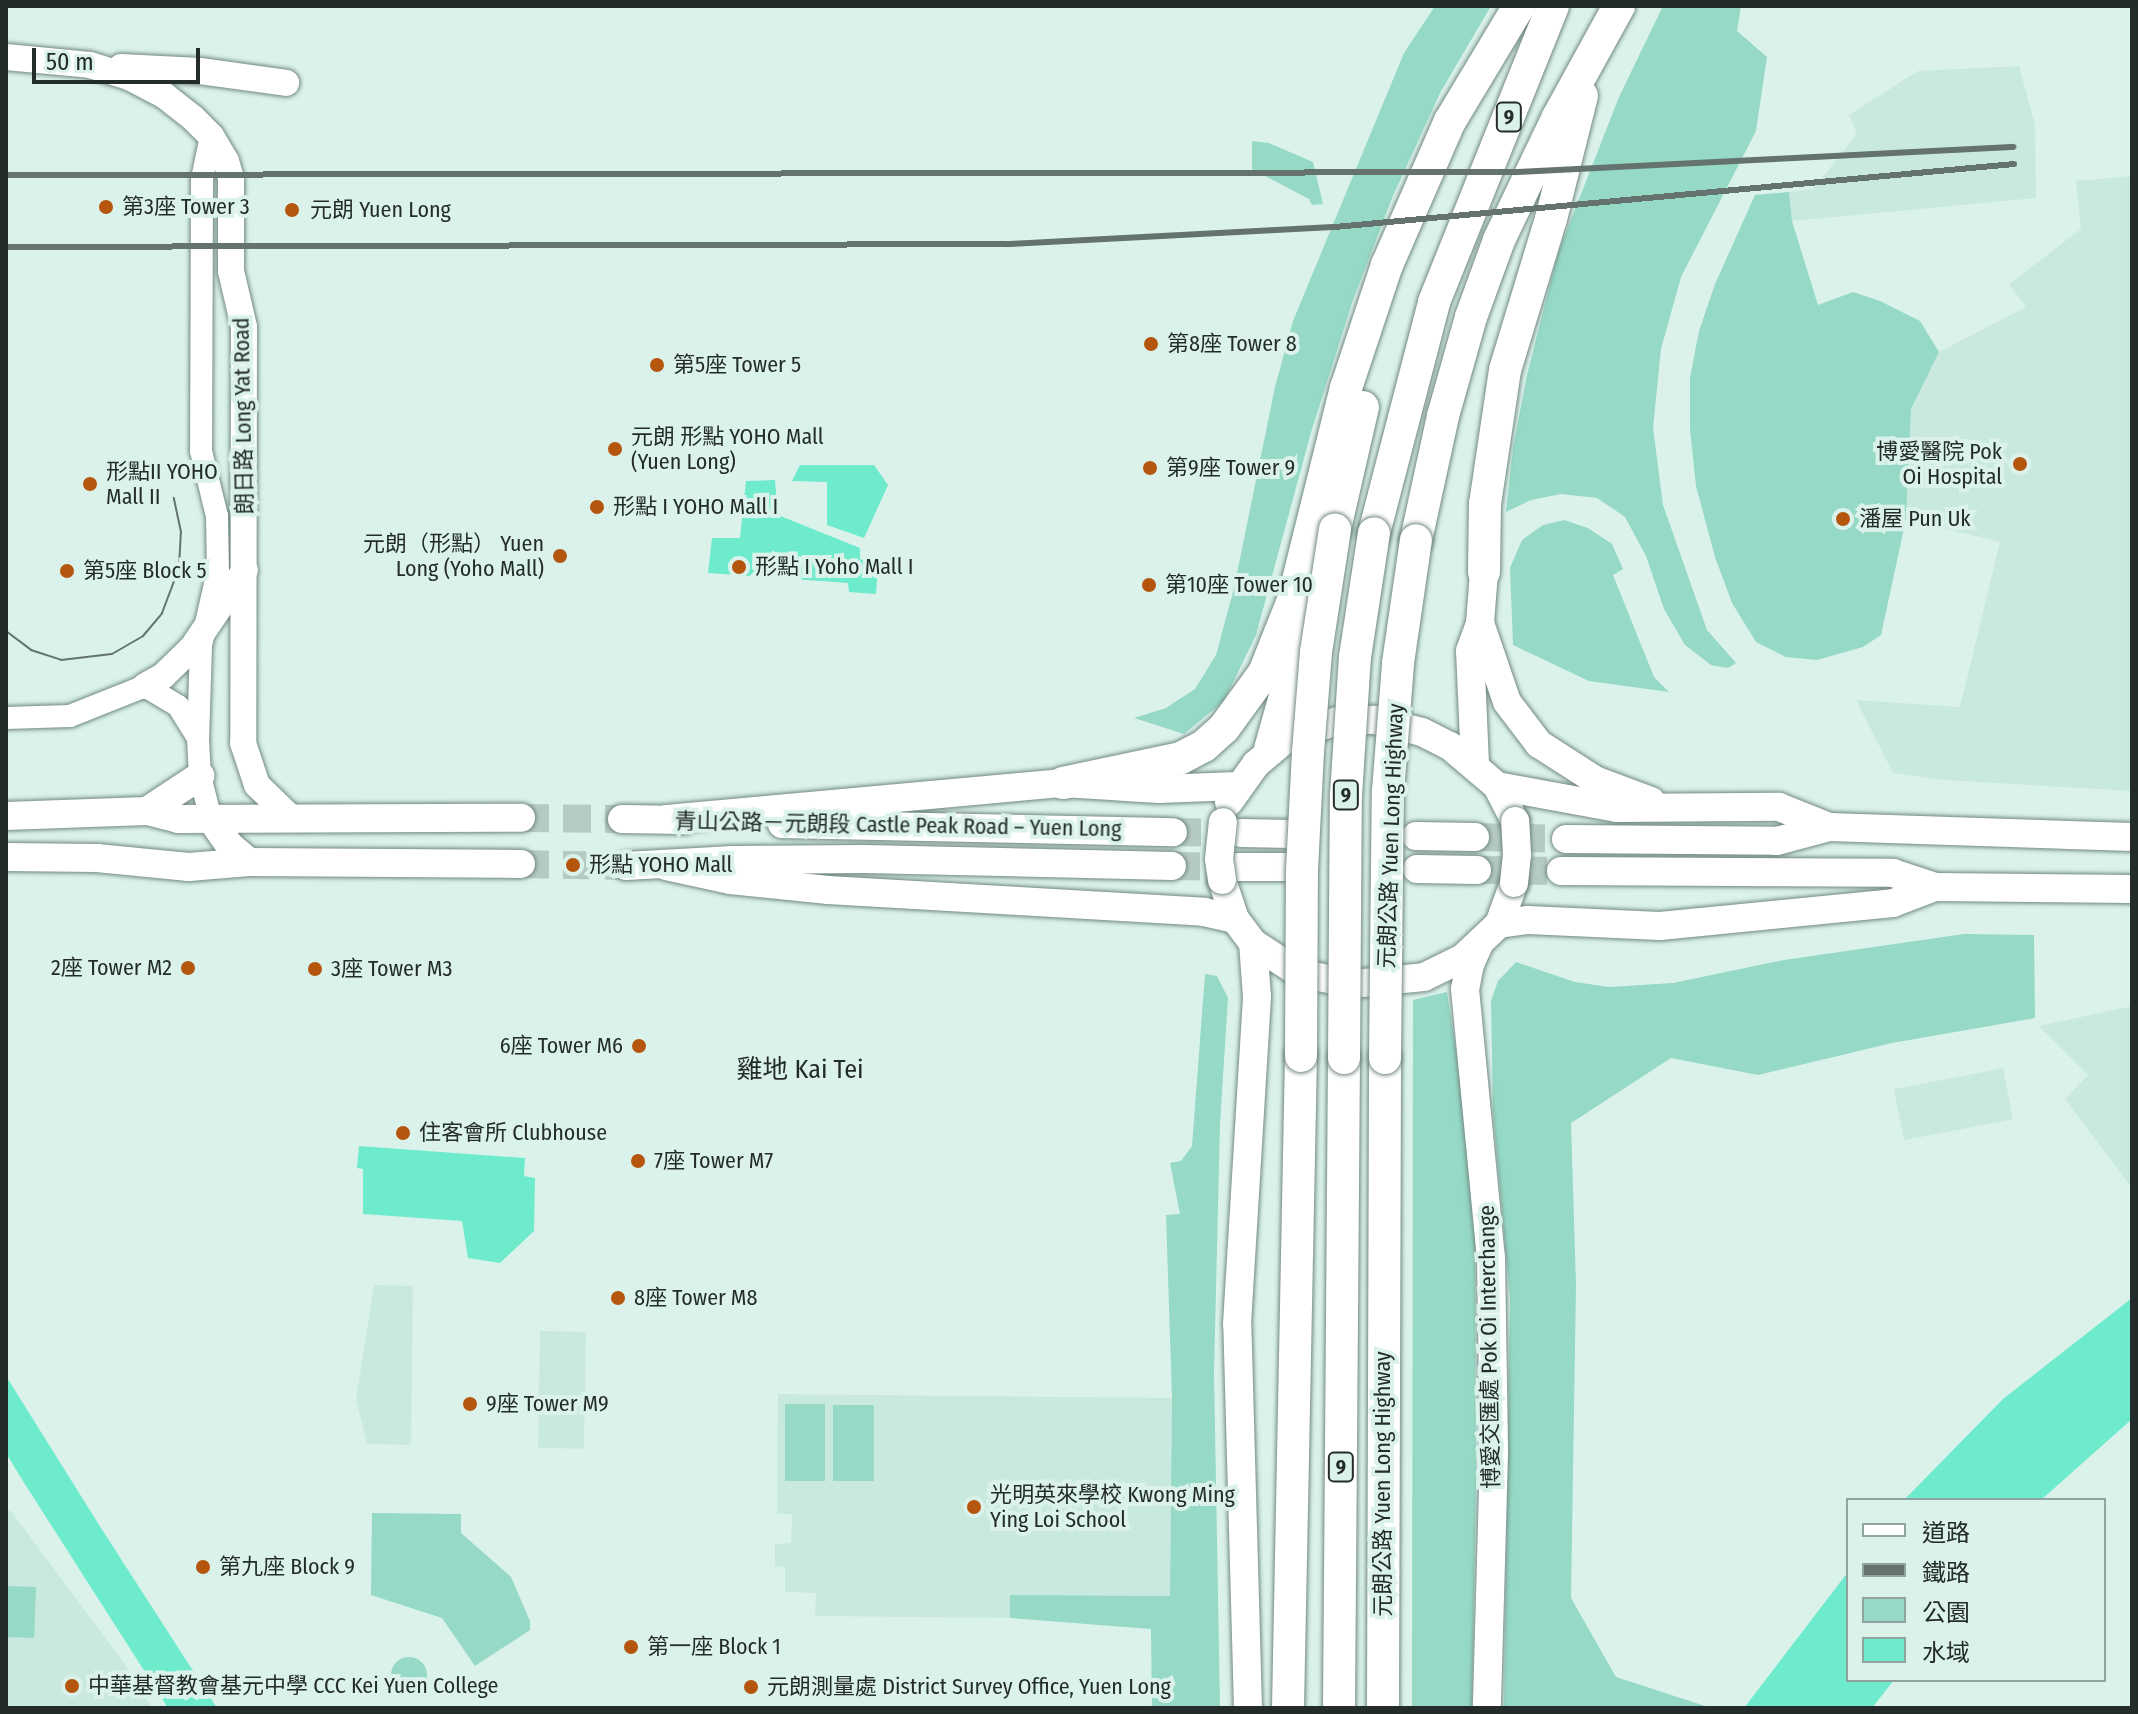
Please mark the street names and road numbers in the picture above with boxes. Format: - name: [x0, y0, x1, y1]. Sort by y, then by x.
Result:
- road number: 9: [1495, 101, 1523, 133]
- street label: 朗日路 Long Yat Road: [228, 317, 258, 515]
- street label: 元朗公路 Yuen Long Highway: [1373, 703, 1409, 969]
- road number: 9: [1332, 779, 1360, 811]
- street label: 青山公路－元朗段 Castle Peak Road – Yuen Long: [674, 808, 1122, 842]
- street label: 博愛交匯處 Pok Oi Interchange: [1473, 1205, 1505, 1489]
- street label: 元朗公路 Yuen Long Highway: [1370, 1351, 1396, 1617]
- road number: 9: [1327, 1451, 1355, 1483]

